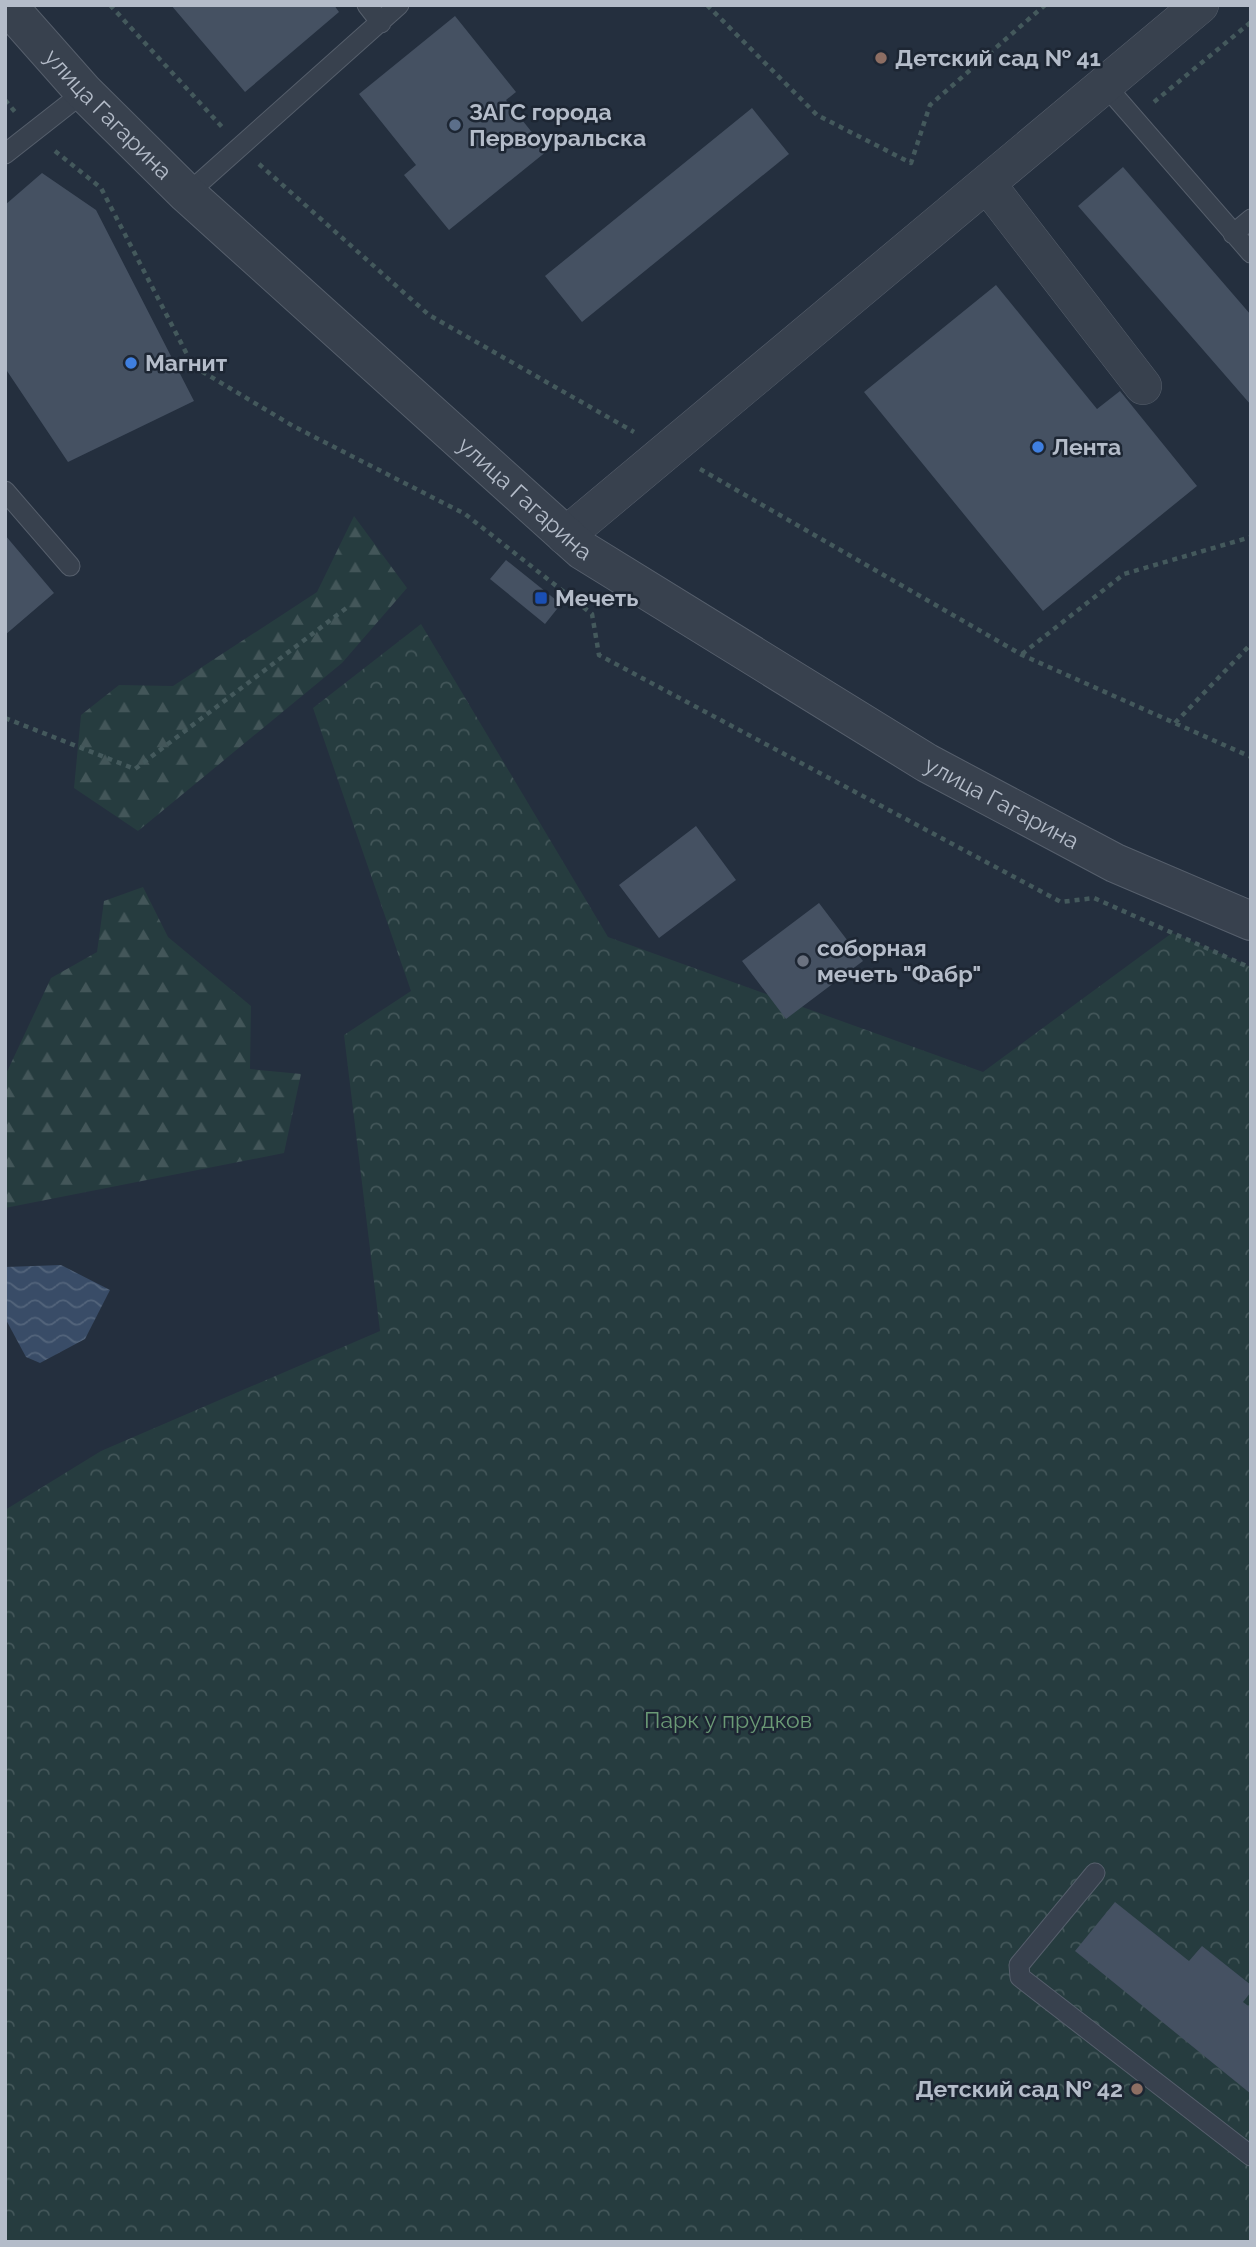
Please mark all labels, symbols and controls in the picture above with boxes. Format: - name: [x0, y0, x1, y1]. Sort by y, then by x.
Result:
- street label: улица Гагарина: [39, 43, 178, 185]
- place label: Детский сад № 41: [895, 44, 1101, 71]
- marker: Детский сад № 41: [873, 50, 889, 66]
- place label: ЗАГС города Первоуральска: [469, 98, 646, 151]
- marker: ЗАГС города Первоуральска: [447, 117, 463, 133]
- place label: Магнит: [145, 349, 228, 376]
- marker: Магнит: [123, 355, 139, 371]
- street label: улица Гагарина: [453, 431, 597, 566]
- place label: Лента: [1052, 433, 1121, 460]
- marker: Лента: [1030, 439, 1046, 455]
- place label: Мечеть: [555, 584, 639, 611]
- marker: Мечеть: [533, 590, 549, 606]
- street label: улица Гагарина: [920, 750, 1084, 854]
- place label: соборная мечеть "Фабр": [817, 934, 981, 987]
- marker: соборная мечеть "Фабр": [795, 953, 811, 969]
- park label: Парк у прудков: [644, 1706, 812, 1733]
- place label: Детский сад № 42: [915, 2075, 1123, 2102]
- marker: Детский сад № 42: [1129, 2081, 1145, 2097]

